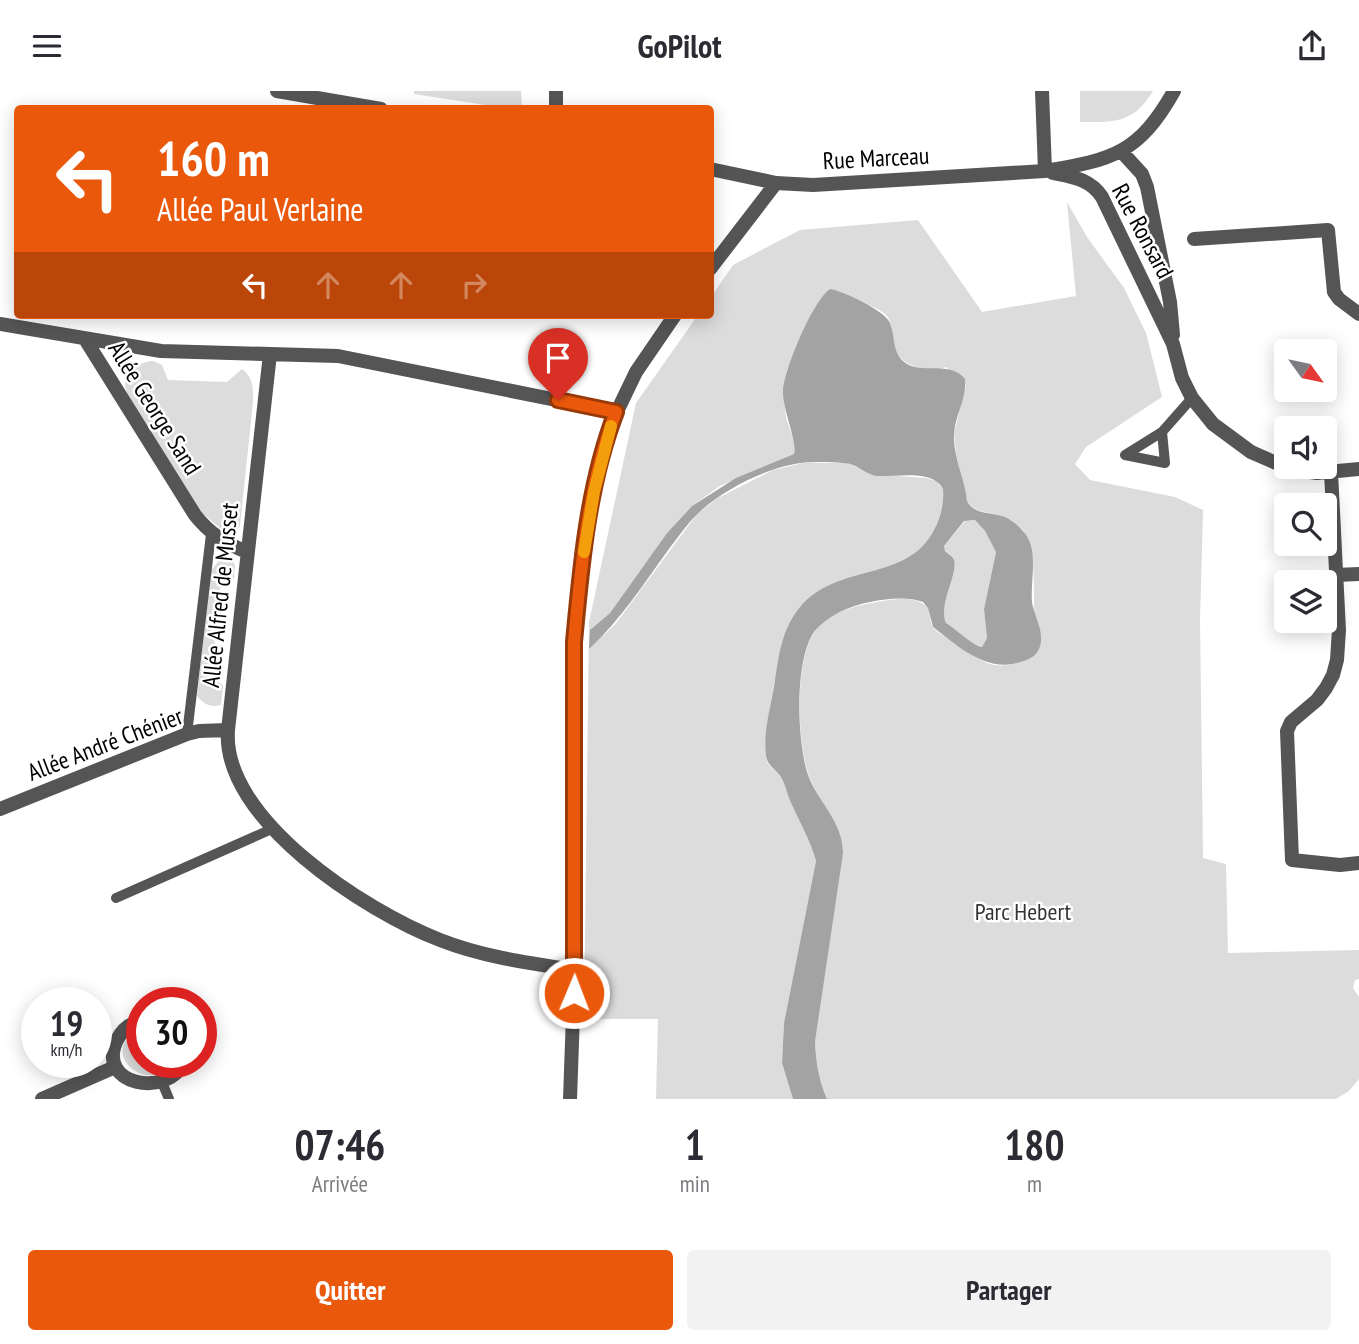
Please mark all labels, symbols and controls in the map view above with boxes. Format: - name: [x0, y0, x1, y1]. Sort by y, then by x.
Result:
- text: GoPilot: [637, 25, 722, 67]
- icon: menu: [28, 27, 66, 65]
- icon: share: [1293, 27, 1331, 65]
- text: 160 m: [157, 126, 270, 190]
- icon: left: [42, 133, 133, 224]
- street label: Rue Marceau: [822, 140, 930, 176]
- street label: Rue Ronsard: [1105, 178, 1181, 284]
- text: Allée Paul Verlaine: [157, 188, 363, 230]
- icon: left: [236, 266, 274, 304]
- icon: ahead: [309, 266, 347, 304]
- icon: ahead: [382, 266, 420, 304]
- icon: right: [455, 266, 493, 304]
- pin: [528, 328, 588, 400]
- street label: Allée George Sand: [102, 335, 208, 481]
- icon: arrive: [539, 339, 577, 377]
- north arrow: [1274, 339, 1337, 403]
- map controls: [1274, 339, 1337, 633]
- button: sound: [1274, 416, 1337, 479]
- button: search: [1274, 493, 1337, 556]
- street label: Allée Alfred de Musset: [195, 501, 245, 689]
- button: layers: [1274, 570, 1337, 633]
- street label: Allée André Chénier: [23, 700, 188, 788]
- park label: Parc Hebert: [975, 896, 1072, 927]
- position arrow: [537, 956, 611, 1030]
- speed limit sign: 30: [126, 987, 217, 1078]
- text: 19: [50, 1000, 83, 1046]
- text: km/h: [51, 1038, 82, 1061]
- text: 07:46: [294, 1117, 385, 1172]
- text: 1: [685, 1117, 705, 1172]
- text: 180: [1004, 1117, 1065, 1172]
- text: Arrivée: [312, 1169, 368, 1198]
- text: min: [680, 1169, 710, 1198]
- text: m: [1027, 1169, 1042, 1198]
- button: Quitter: [28, 1250, 673, 1330]
- button: Partager: [687, 1250, 1331, 1330]

